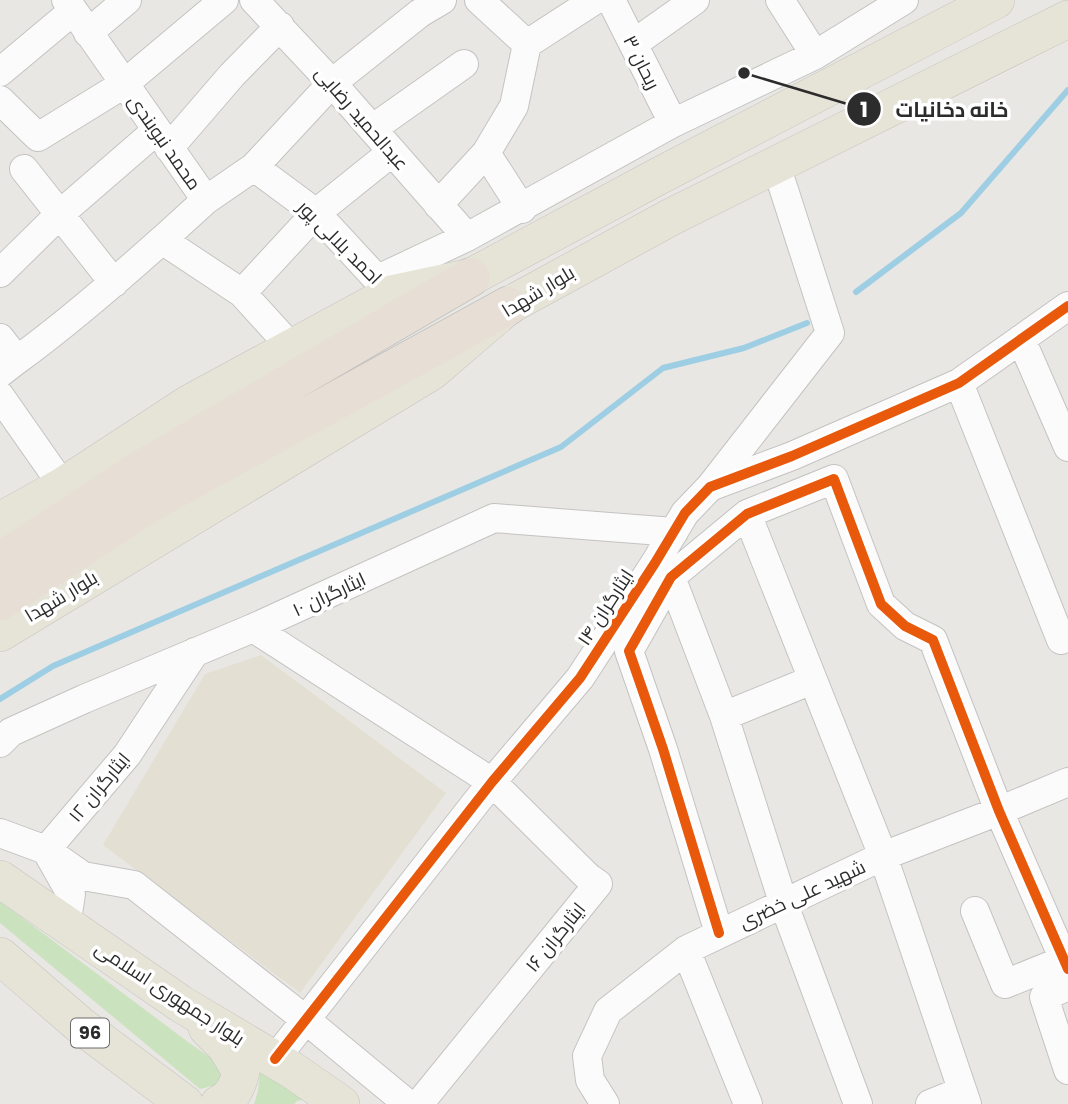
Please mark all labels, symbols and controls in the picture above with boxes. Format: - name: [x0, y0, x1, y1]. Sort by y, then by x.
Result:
- street label: ریحان ۳: [616, 30, 667, 94]
- street label: عبدالحمید رضایی: [309, 60, 415, 176]
- callout: خانه دخانیات: [846, 88, 1022, 130]
- street label: محمد نبوبندی: [122, 89, 208, 196]
- text: 1: [860, 95, 868, 124]
- text: خانه دخانیات: [896, 95, 1008, 124]
- street label: احمد بلالی پور: [291, 193, 388, 291]
- street label: بلوار شهدا: [497, 259, 580, 324]
- street label: بلوار شهدا: [20, 564, 103, 629]
- street label: ایثارگران ۱۴: [571, 564, 640, 651]
- street label: ایثارگران ۱۰: [288, 566, 370, 623]
- street label: ایثارگران ۱۲: [62, 747, 137, 828]
- street label: شهید علی خضری: [734, 853, 870, 936]
- street label: ایثارگران ۱۶: [519, 897, 592, 978]
- street label: بلوار جمهوری اسلامی: [90, 935, 250, 1052]
- road number: 96: [71, 1018, 109, 1048]

